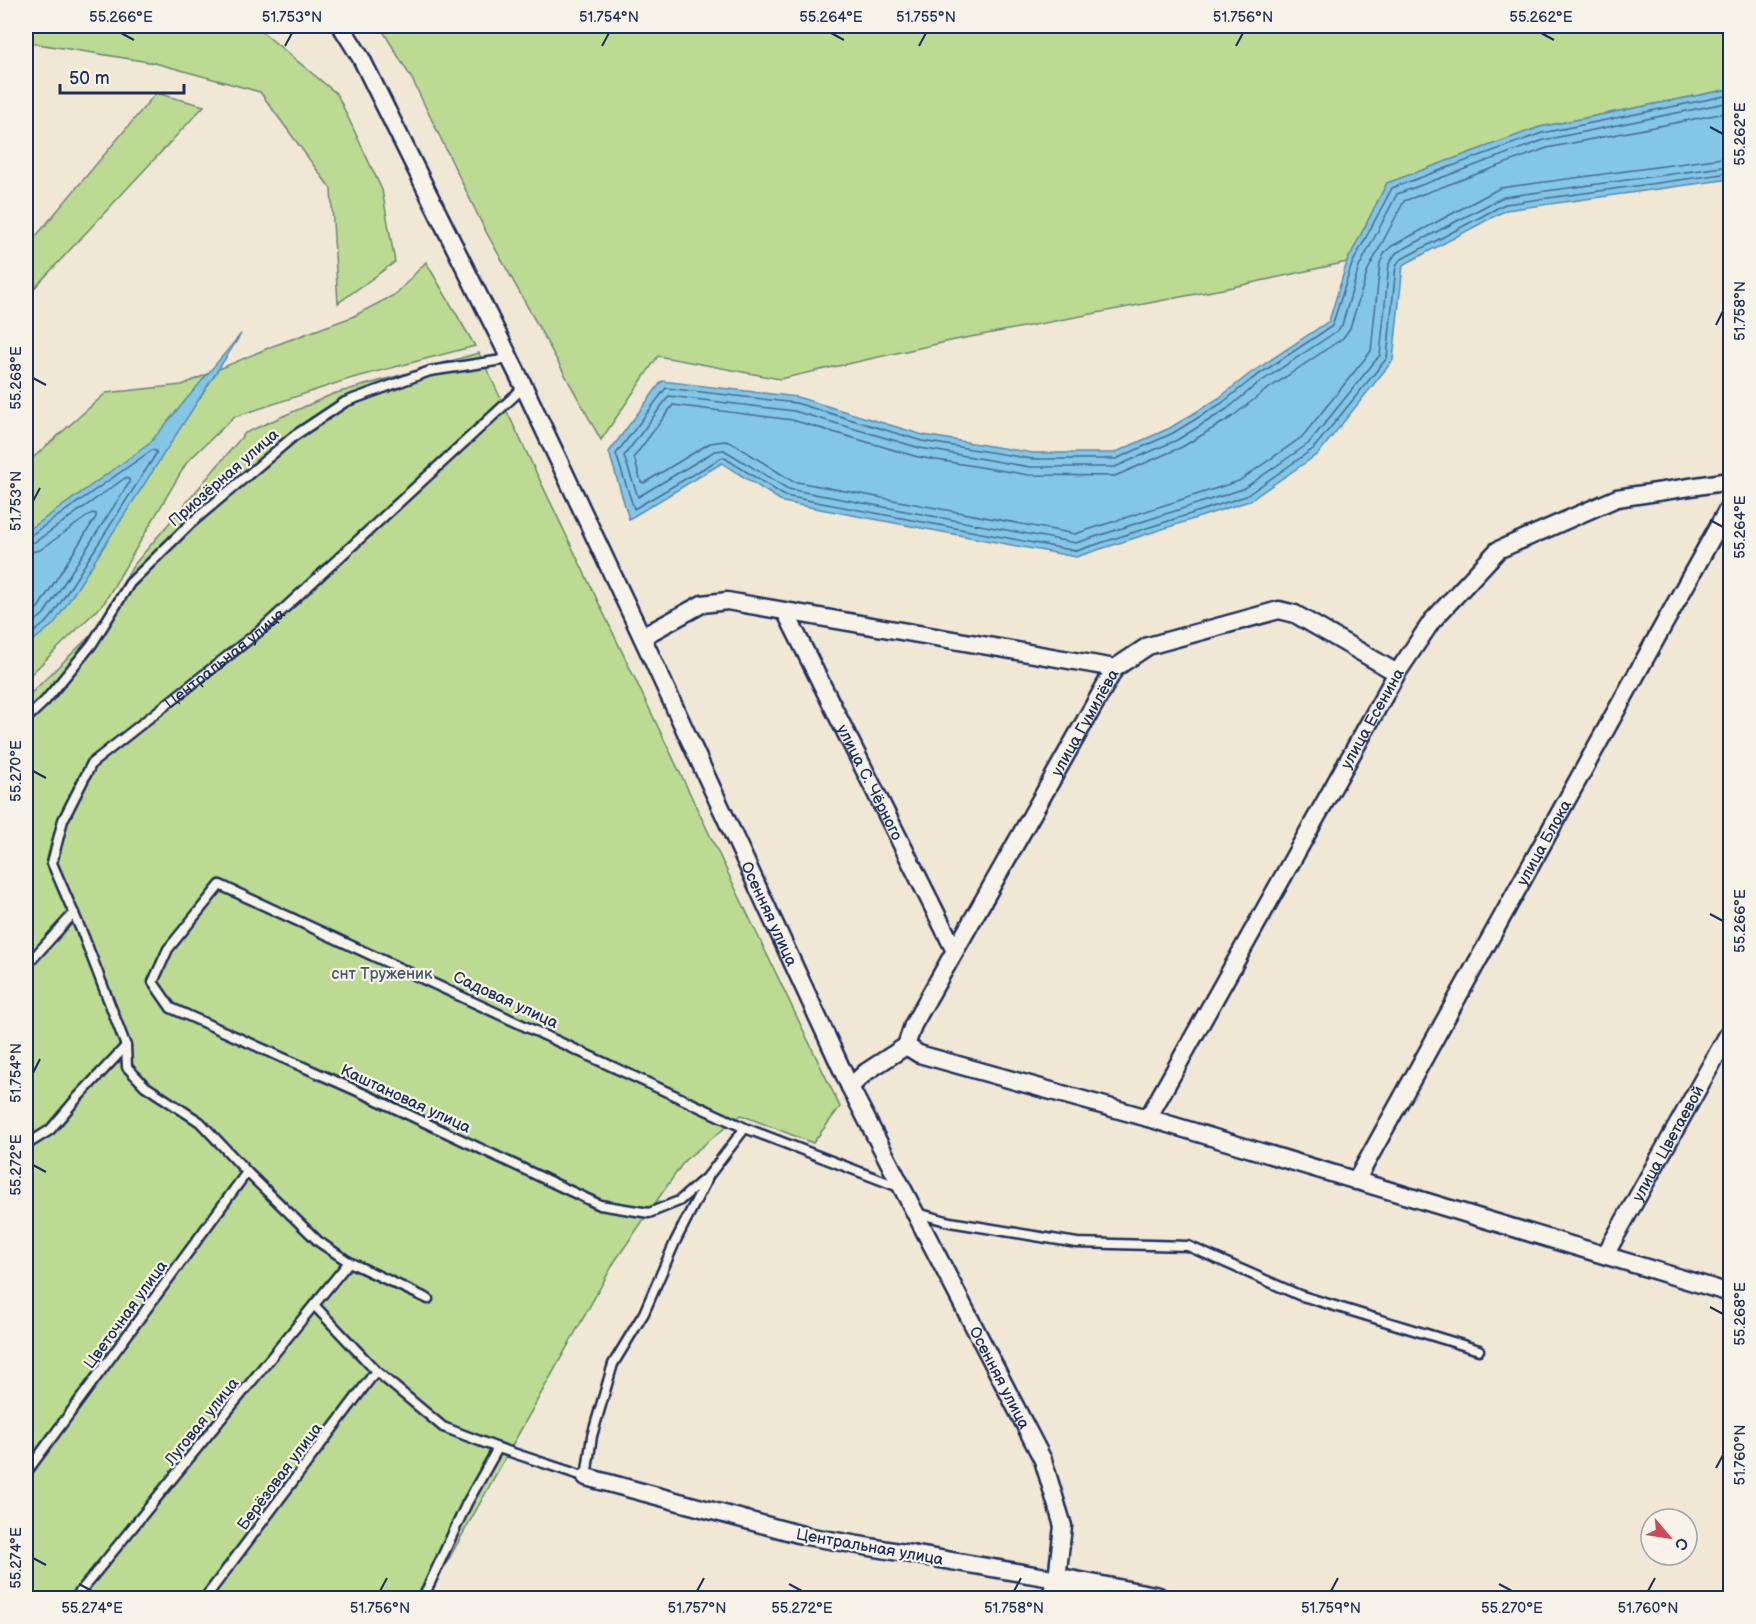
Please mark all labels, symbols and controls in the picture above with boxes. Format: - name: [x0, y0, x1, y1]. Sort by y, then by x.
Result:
- text: 55.266°E: [89, 8, 153, 27]
- text: 51.753°N: [262, 8, 322, 27]
- text: 51.754°N: [579, 8, 639, 27]
- text: 55.264°E: [799, 8, 863, 27]
- text: 51.755°N: [896, 8, 956, 27]
- text: 51.756°N: [1213, 8, 1273, 27]
- text: 55.262°E: [1509, 8, 1573, 27]
- scale bar: [60, 57, 184, 95]
- text: 50 m: [69, 68, 110, 89]
- text: 55.262°E: [1731, 102, 1750, 166]
- text: 51.758°N: [1731, 281, 1750, 341]
- text: 55.268°E: [7, 346, 26, 410]
- street label: Приозёрная улица: [165, 425, 283, 531]
- text: 51.753°N: [7, 471, 26, 531]
- text: 55.264°E: [1731, 495, 1750, 559]
- street label: Центральная улица: [161, 604, 290, 713]
- street label: улица Есенина: [1337, 665, 1409, 773]
- street label: улица Гумилёва: [1048, 666, 1124, 780]
- street label: улица С. Чёрного: [832, 722, 906, 844]
- text: 55.270°E: [7, 740, 26, 802]
- street label: улица Блока: [1513, 797, 1576, 889]
- street label: Осенняя улица: [736, 859, 801, 970]
- text: 55.266°E: [1731, 889, 1750, 953]
- park label: снт Труженик: [332, 965, 433, 984]
- street label: Садовая улица: [450, 968, 561, 1033]
- text: 51.754°N: [7, 1043, 26, 1103]
- street label: Каштановая улица: [337, 1061, 474, 1138]
- street label: улица Цветаевой: [1629, 1083, 1709, 1205]
- text: 55.272°E: [7, 1134, 26, 1196]
- street label: Цветочная улица: [81, 1257, 172, 1373]
- text: 55.268°E: [1731, 1282, 1750, 1346]
- street label: Осенняя улица: [965, 1324, 1034, 1433]
- street label: Луговая улица: [160, 1374, 244, 1470]
- street label: Берёзовая улица: [234, 1419, 327, 1534]
- text: 51.760°N: [1731, 1425, 1750, 1485]
- north arrow: [1639, 1507, 1699, 1567]
- street label: Центральная улица: [795, 1525, 945, 1570]
- text: 55.274°E: [7, 1527, 26, 1589]
- text: С: [1670, 1534, 1692, 1553]
- text: 55.274°E: [61, 1599, 123, 1618]
- text: 51.756°N: [350, 1599, 410, 1618]
- text: 51.757°N: [668, 1599, 726, 1618]
- text: 55.272°E: [771, 1599, 833, 1618]
- text: 51.758°N: [984, 1599, 1044, 1618]
- text: 51.759°N: [1301, 1599, 1361, 1618]
- text: 55.270°E: [1481, 1599, 1543, 1618]
- text: 51.760°N: [1618, 1599, 1678, 1618]

